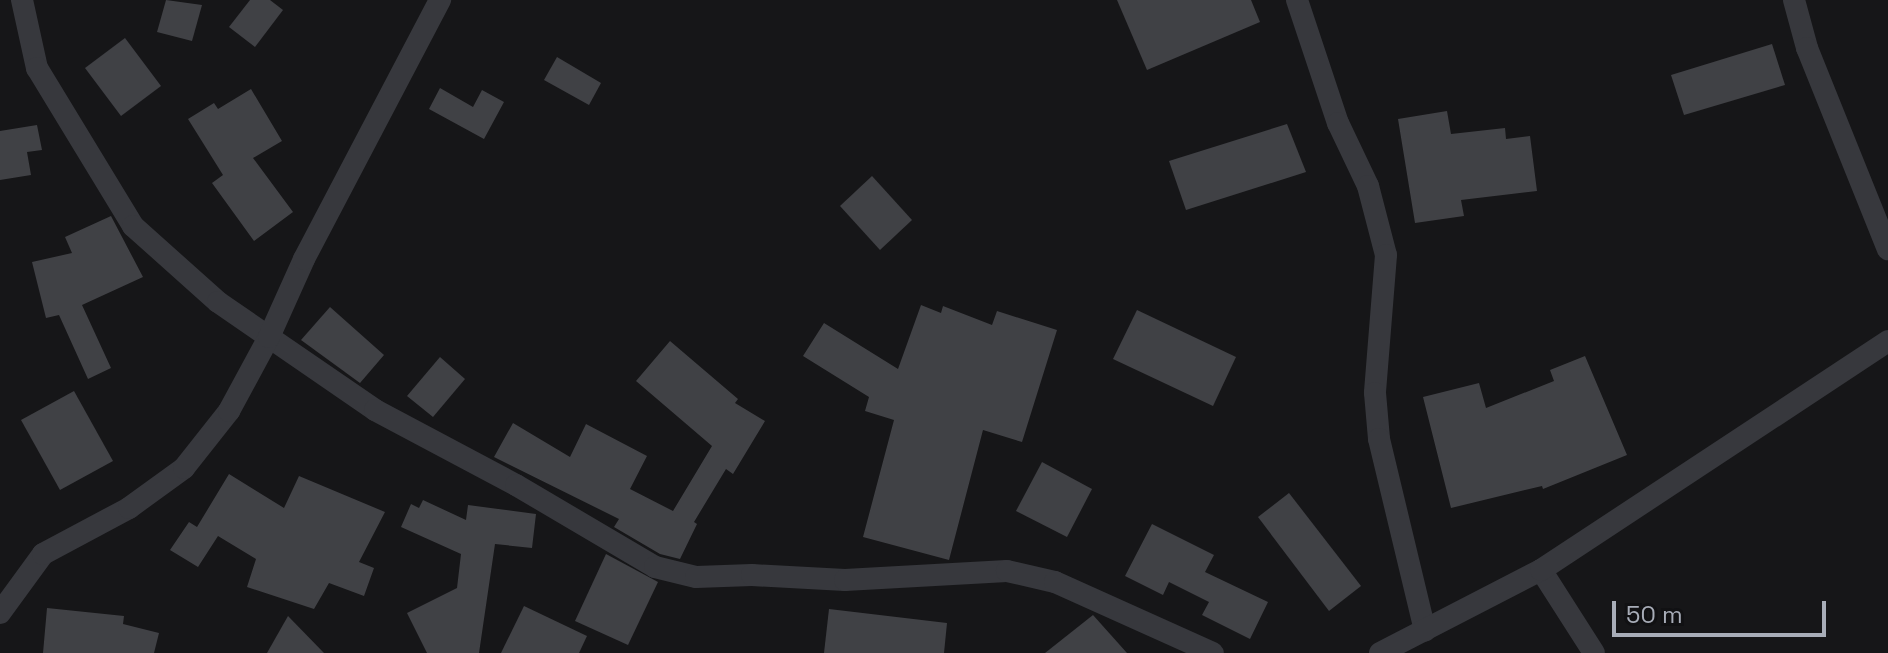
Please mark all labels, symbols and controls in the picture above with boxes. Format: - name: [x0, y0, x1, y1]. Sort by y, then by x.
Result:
- scale bar: [1616, 585, 1830, 635]
- text: 50 m: [1626, 599, 1683, 630]

